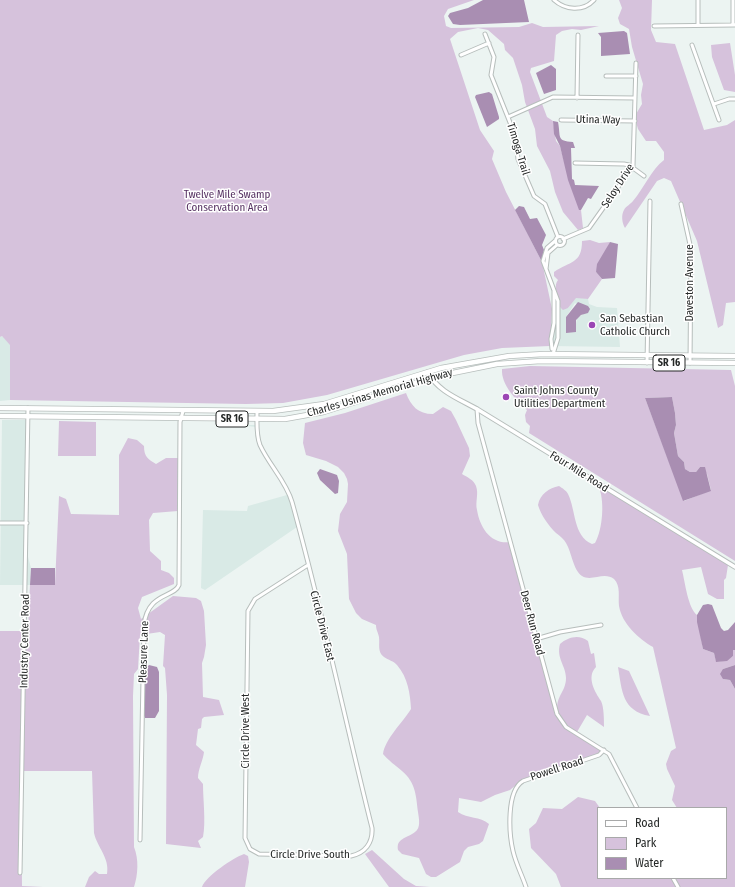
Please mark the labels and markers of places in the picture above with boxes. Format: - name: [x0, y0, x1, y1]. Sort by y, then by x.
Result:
- place label: San Sebastian Catholic Church: [600, 312, 670, 338]
- marker: San Sebastian Catholic Church: [587, 320, 597, 330]
- place label: Saint Johns County Utilities Department: [514, 384, 605, 410]
- marker: Saint Johns County Utilities Department: [501, 392, 511, 402]

